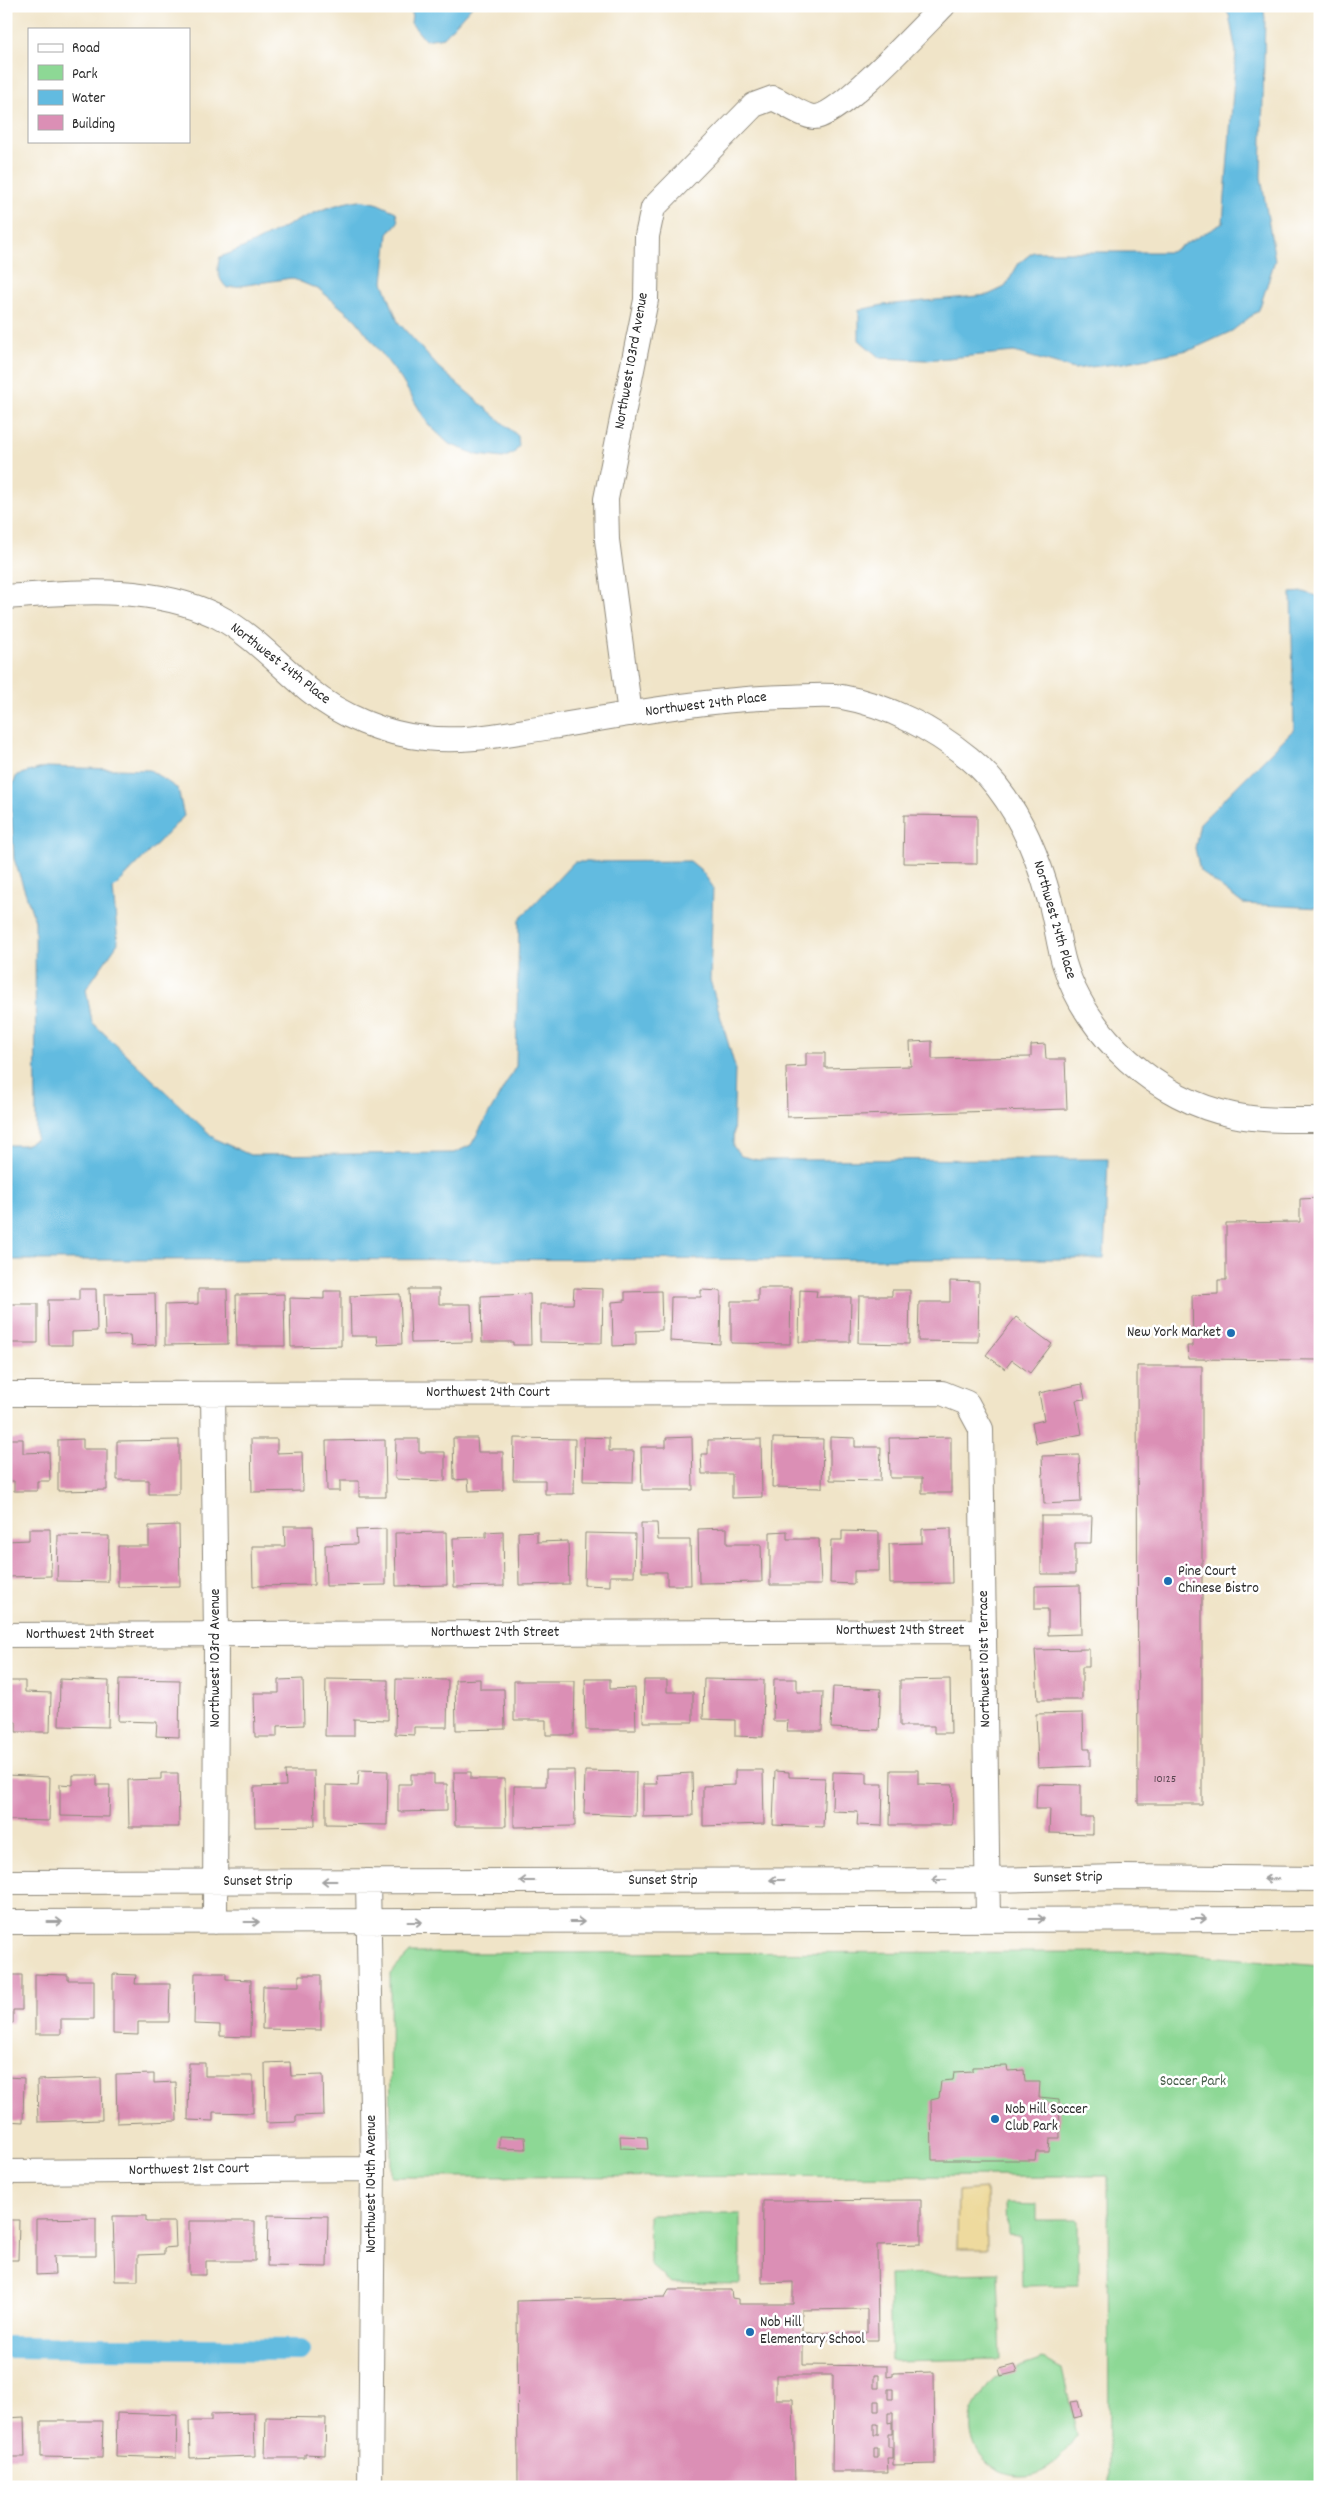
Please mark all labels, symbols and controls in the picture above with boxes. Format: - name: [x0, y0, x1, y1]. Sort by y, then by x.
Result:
- legend: [28, 28, 190, 142]
- text: Road: [72, 38, 100, 60]
- text: Park: [72, 64, 98, 86]
- text: Water: [72, 88, 106, 110]
- text: Building: [72, 114, 115, 136]
- street label: Northwest 103rd Avenue: [609, 290, 655, 431]
- street label: Northwest 24th Place: [225, 618, 335, 711]
- street label: Northwest 24th Place: [644, 687, 768, 723]
- street label: Northwest 24th Place: [1027, 858, 1082, 982]
- place label: New York Market: [1127, 1322, 1221, 1344]
- marker: New York Market: [1225, 1327, 1237, 1339]
- street label: Northwest 24th Court: [426, 1382, 550, 1404]
- place label: Pine Court Chinese Bistro: [1178, 1561, 1259, 1600]
- marker: Pine Court Chinese Bistro: [1162, 1575, 1174, 1587]
- street label: Northwest 103rd Avenue: [205, 1588, 227, 1727]
- street label: Northwest 101st Terrace: [973, 1590, 997, 1728]
- street label: Northwest 24th Street: [836, 1620, 965, 1642]
- street label: Northwest 24th Street: [431, 1622, 560, 1644]
- street label: Northwest 24th Street: [26, 1624, 155, 1646]
- house number: 10125: [1154, 1771, 1176, 1788]
- street label: Sunset Strip: [1033, 1866, 1103, 1890]
- street label: Sunset Strip: [628, 1870, 698, 1892]
- street label: Sunset Strip: [223, 1871, 293, 1893]
- one-way arrow: [1263, 1874, 1280, 1884]
- one-way arrow: [769, 1875, 786, 1885]
- one-way arrow: [932, 1875, 948, 1885]
- one-way arrow: [322, 1876, 338, 1886]
- one-way arrow: [519, 1876, 536, 1886]
- one-way arrow: [1028, 1914, 1045, 1924]
- one-way arrow: [1191, 1914, 1207, 1924]
- one-way arrow: [46, 1917, 63, 1927]
- one-way arrow: [244, 1917, 260, 1927]
- one-way arrow: [406, 1917, 423, 1927]
- one-way arrow: [569, 1917, 585, 1927]
- park label: Soccer Park: [1160, 2071, 1226, 2093]
- place label: Nob Hill Soccer Club Park: [1005, 2099, 1088, 2138]
- marker: Nob Hill Soccer Club Park: [989, 2113, 1001, 2125]
- street label: Northwest 104th Avenue: [361, 2115, 383, 2253]
- street label: Northwest 21st Court: [129, 2158, 250, 2182]
- place label: Nob Hill Elementary School: [760, 2312, 865, 2351]
- marker: Nob Hill Elementary School: [744, 2326, 756, 2338]

